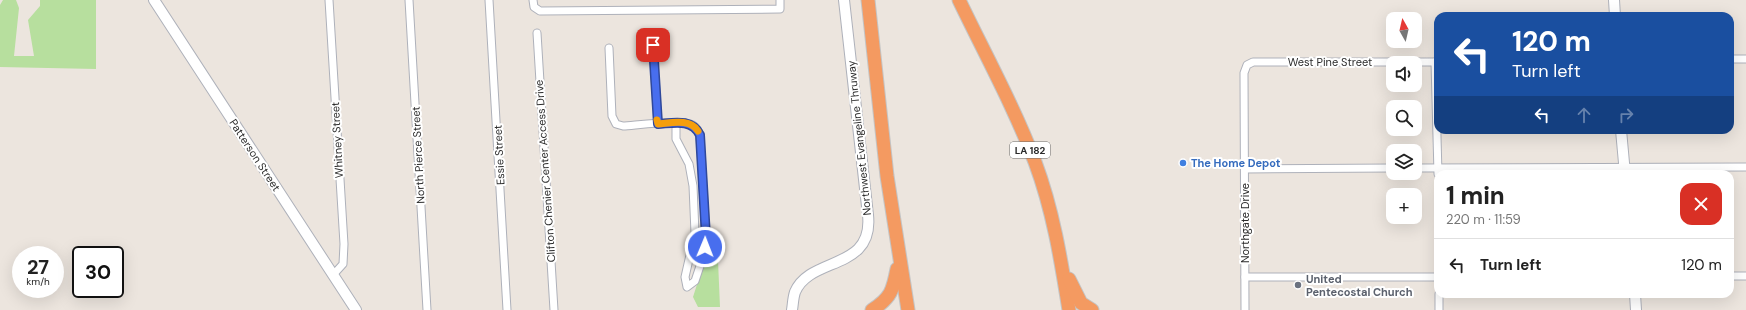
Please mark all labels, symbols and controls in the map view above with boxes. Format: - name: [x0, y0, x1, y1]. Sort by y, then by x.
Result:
- north arrow: [1386, 12, 1422, 48]
- map controls: [1386, 12, 1422, 224]
- text: 120 m: [1512, 23, 1591, 60]
- pin: [636, 28, 670, 62]
- icon: left: [1446, 28, 1498, 80]
- icon: arrive: [642, 34, 664, 56]
- street label: West Pine Street: [1288, 55, 1372, 69]
- button: sound: [1386, 56, 1422, 92]
- text: Turn left: [1512, 59, 1581, 83]
- street label: Northwest Evangeline Thruway: [844, 60, 874, 216]
- street label: Clifton Chenier Center Access Drive: [532, 79, 558, 263]
- button: search: [1386, 100, 1422, 136]
- street label: Whitney Street: [328, 101, 346, 179]
- icon: left: [1531, 104, 1553, 126]
- icon: ahead: [1573, 104, 1595, 126]
- icon: right: [1615, 104, 1637, 126]
- street label: North Pierce Street: [408, 106, 428, 204]
- street label: Patterson Street: [226, 116, 284, 194]
- street label: Essie Street: [490, 125, 508, 185]
- road number: LA 182: [1010, 142, 1050, 158]
- button: layers: [1386, 144, 1422, 180]
- place label: The Home Depot: [1191, 156, 1281, 170]
- marker: The Home Depot: [1178, 158, 1188, 168]
- text: 1 min: [1446, 180, 1505, 211]
- street label: Northgate Drive: [1238, 183, 1252, 263]
- button: close: [1680, 183, 1722, 225]
- button: +: [1386, 188, 1422, 224]
- text: 220 m · 11:59: [1446, 211, 1521, 228]
- position arrow: [684, 226, 726, 268]
- speed limit sign: 30: [72, 246, 124, 298]
- text: 27: [27, 254, 49, 280]
- icon: left: [1446, 254, 1468, 276]
- text: Turn left: [1480, 255, 1541, 275]
- text: 120 m: [1681, 255, 1722, 275]
- place label: United Pentecostal Church: [1306, 272, 1413, 299]
- text: km/h: [26, 275, 50, 288]
- marker: United Pentecostal Church: [1293, 280, 1303, 290]

